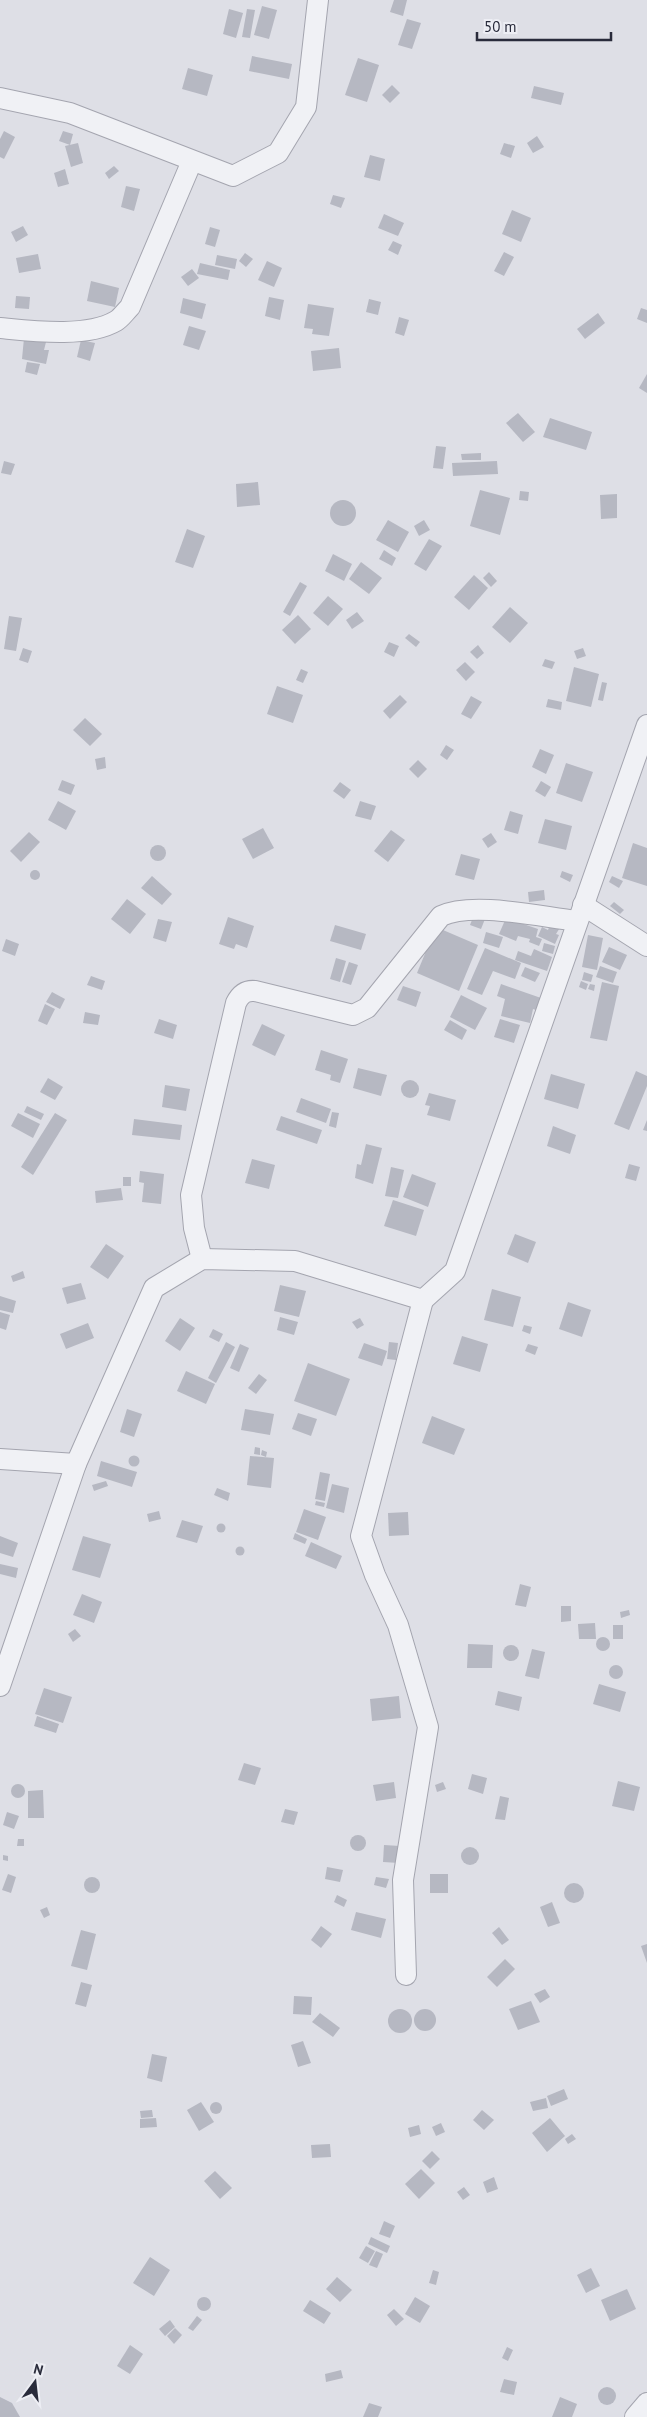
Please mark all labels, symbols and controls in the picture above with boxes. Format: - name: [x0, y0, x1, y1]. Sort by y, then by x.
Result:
- scale bar: [477, 10, 611, 42]
- text: 50 m: [484, 17, 517, 36]
- north arrow: [10, 2357, 60, 2407]
- text: N: [32, 2360, 45, 2379]

